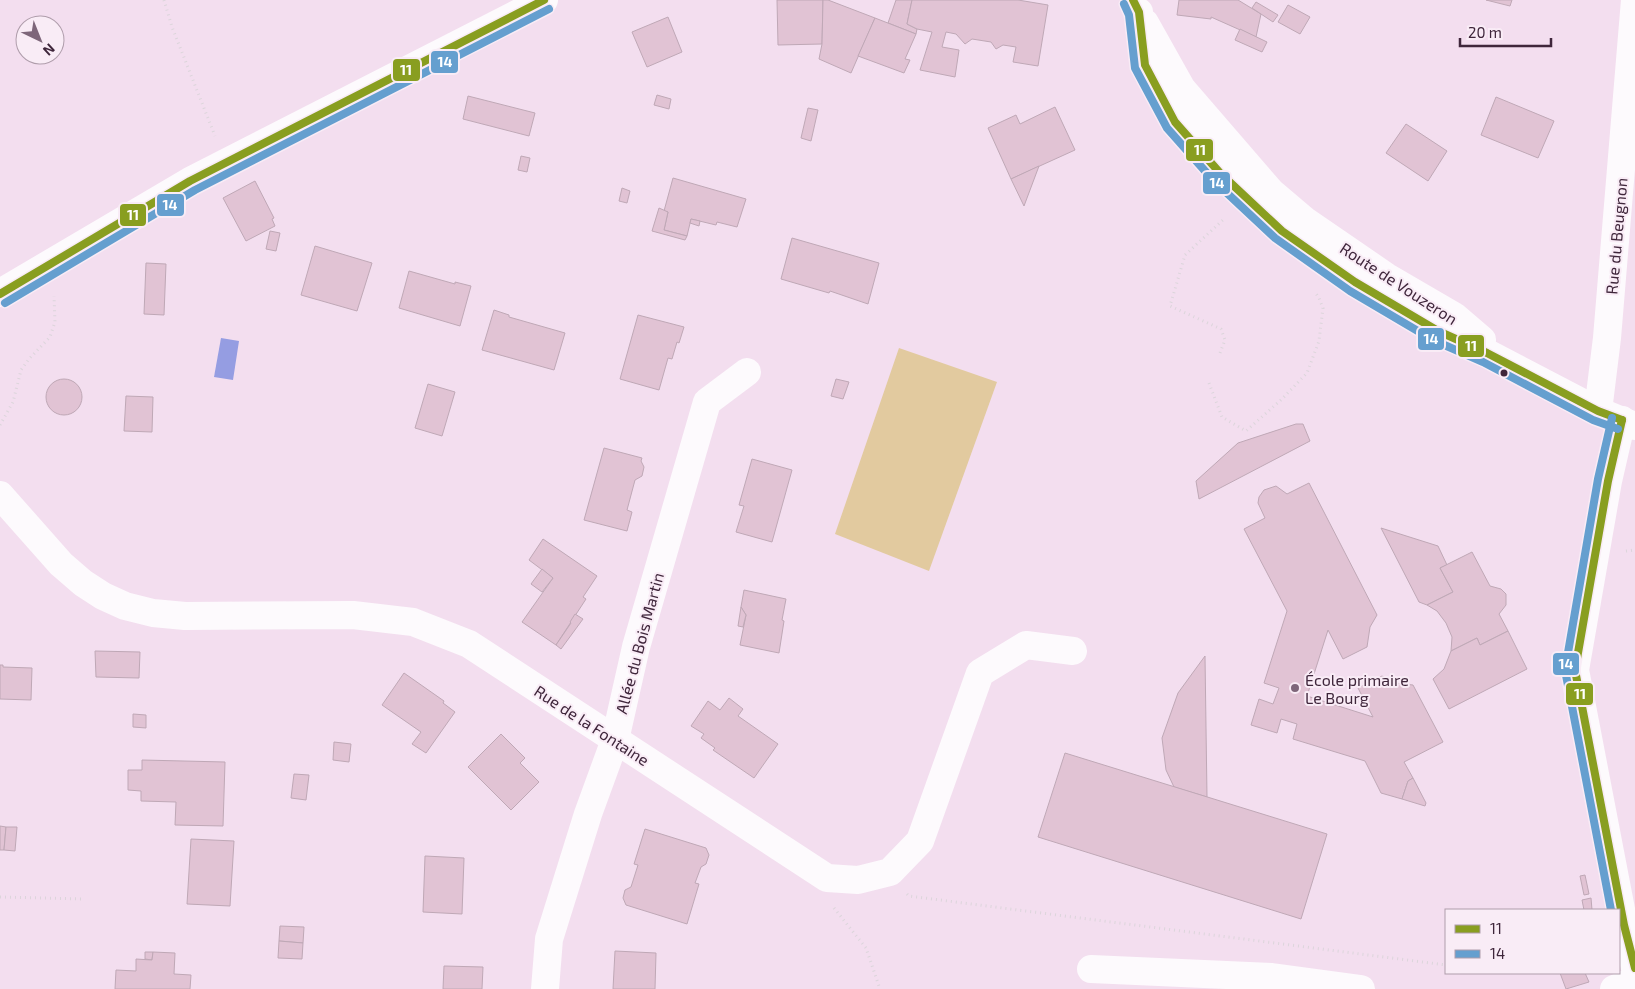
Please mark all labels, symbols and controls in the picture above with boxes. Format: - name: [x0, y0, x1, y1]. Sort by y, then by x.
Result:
- north arrow: [15, 15, 65, 65]
- scale bar: [1460, 15, 1551, 47]
- text: 20 m: [1468, 23, 1502, 41]
- text: N: [40, 40, 59, 60]
- line badge: 14: [430, 50, 459, 74]
- text: 14: [438, 53, 453, 70]
- line badge: 11: [392, 58, 421, 82]
- text: 11: [400, 61, 412, 78]
- line badge: 11: [1185, 138, 1214, 162]
- text: 11: [1194, 141, 1206, 158]
- line badge: 14: [1202, 171, 1231, 195]
- text: 14: [1210, 174, 1225, 191]
- street label: Rue du Beugnon: [1601, 177, 1631, 295]
- line badge: 14: [156, 193, 185, 217]
- text: 14: [163, 196, 178, 213]
- line badge: 11: [119, 203, 147, 227]
- text: 11: [127, 206, 139, 223]
- street label: Route de Vouzeron: [1337, 238, 1461, 328]
- line badge: 14: [1417, 327, 1445, 351]
- text: 14: [1424, 330, 1439, 347]
- line badge: 11: [1457, 334, 1485, 358]
- text: 11: [1465, 337, 1477, 354]
- unlabelled marker: [1499, 368, 1509, 378]
- street label: Allée du Bois Martin: [611, 570, 667, 716]
- line badge: 14: [1552, 652, 1580, 676]
- text: 14: [1559, 655, 1574, 672]
- place label: École primaire Le Bourg: [1305, 670, 1409, 707]
- street label: Rue de la Fontaine: [531, 681, 653, 769]
- marker: École primaire Le Bourg: [1289, 682, 1301, 694]
- line badge: 11: [1565, 682, 1594, 706]
- text: 11: [1574, 685, 1586, 702]
- legend: [1445, 909, 1620, 974]
- text: 11: [1490, 919, 1502, 937]
- text: 14: [1490, 944, 1505, 962]

